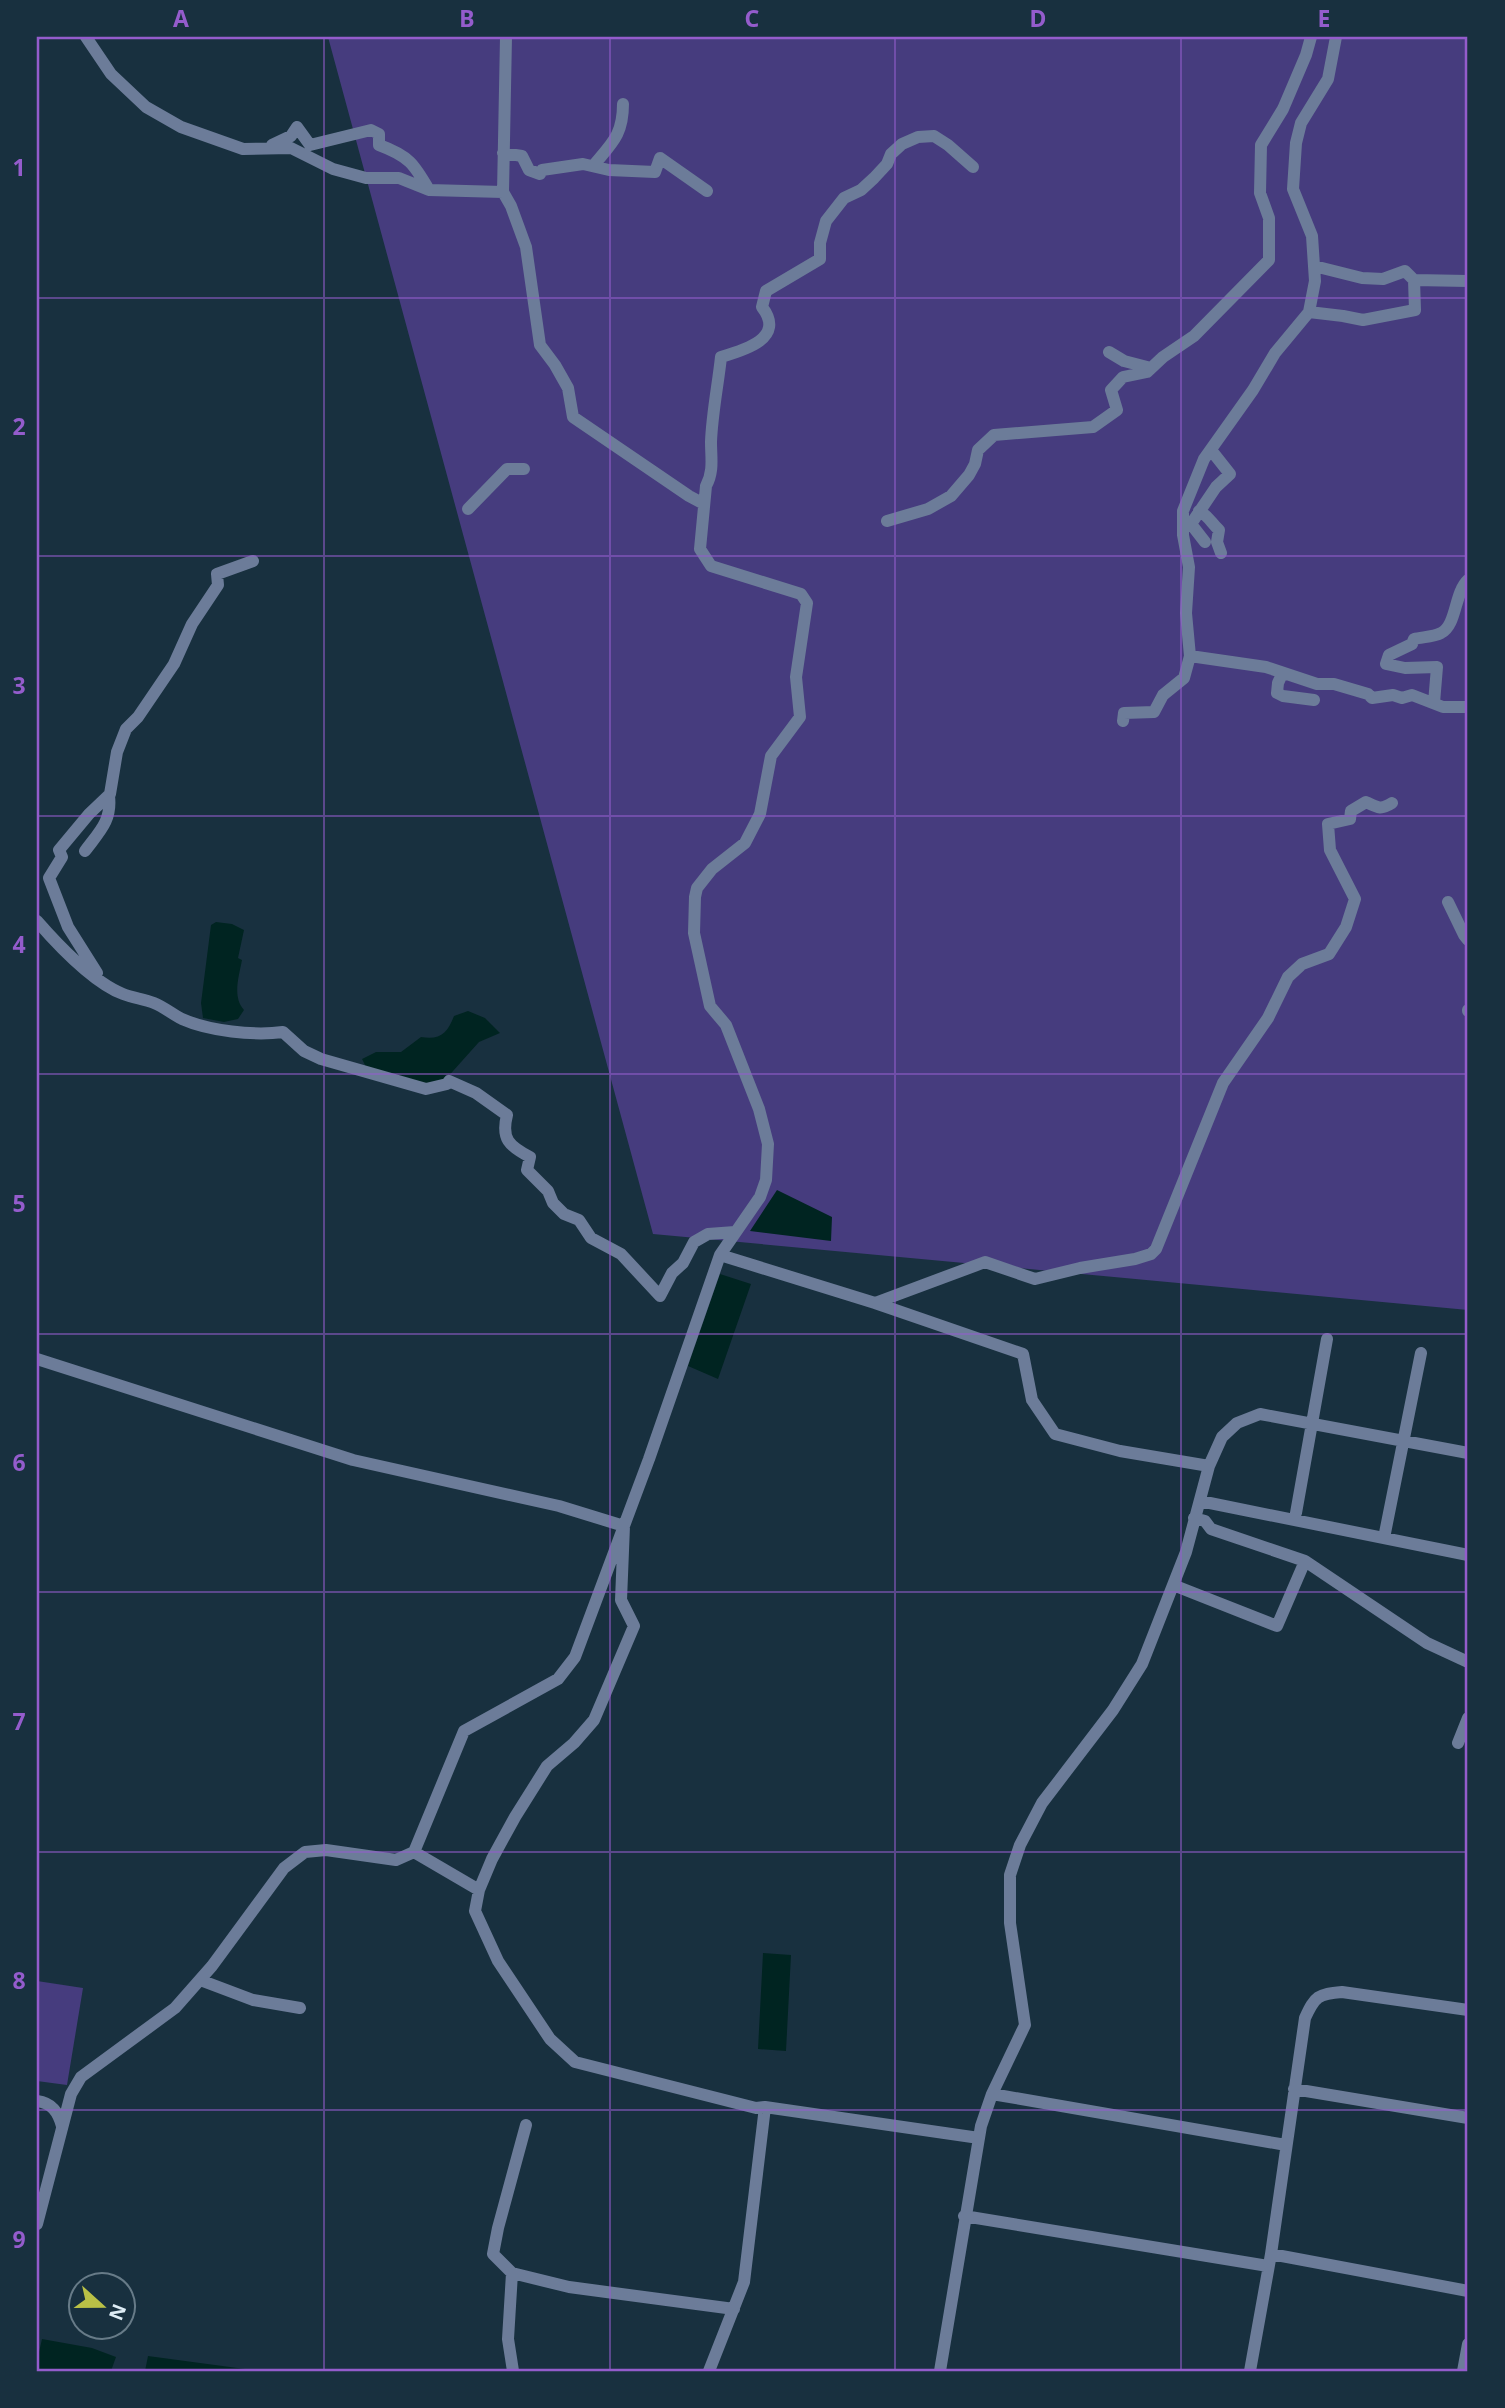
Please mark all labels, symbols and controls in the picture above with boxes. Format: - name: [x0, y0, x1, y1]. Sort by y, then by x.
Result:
- text: A: [173, 2, 189, 34]
- text: B: [459, 2, 475, 34]
- text: C: [745, 2, 760, 34]
- text: D: [1030, 2, 1046, 34]
- text: E: [1318, 2, 1330, 34]
- text: 1: [12, 151, 26, 183]
- text: 2: [12, 410, 26, 442]
- text: 3: [12, 669, 26, 701]
- text: 4: [12, 928, 26, 960]
- text: 5: [12, 1187, 26, 1219]
- text: 6: [12, 1446, 26, 1478]
- text: 7: [12, 1705, 26, 1737]
- text: 8: [12, 1964, 26, 1996]
- text: 9: [12, 2223, 26, 2255]
- north arrow: [66, 2272, 136, 2342]
- text: N: [103, 2300, 133, 2324]

